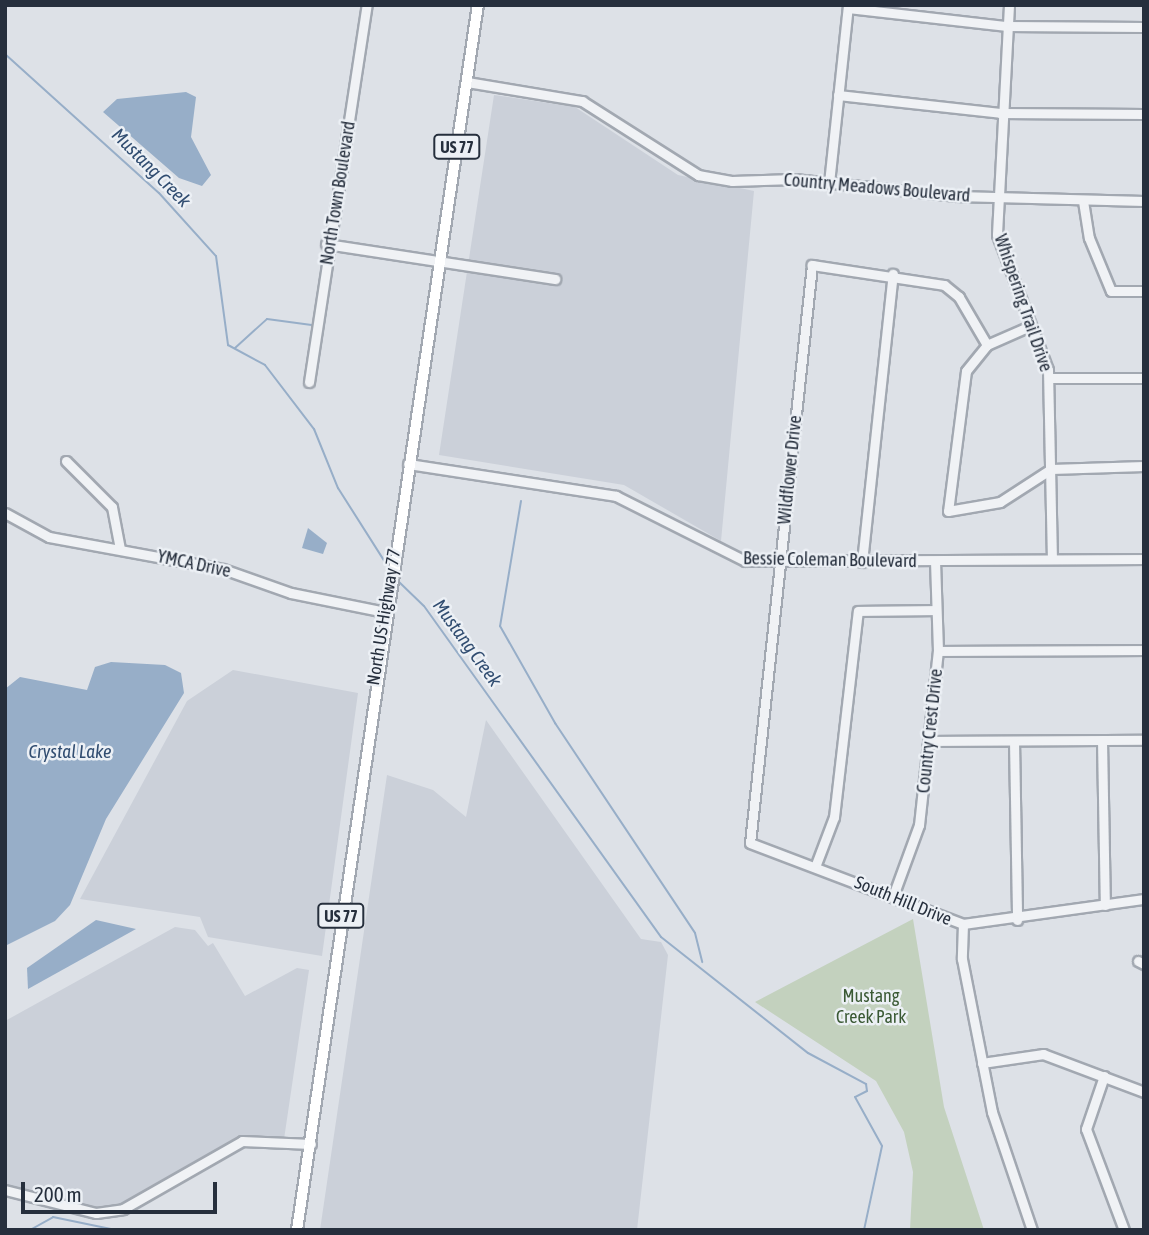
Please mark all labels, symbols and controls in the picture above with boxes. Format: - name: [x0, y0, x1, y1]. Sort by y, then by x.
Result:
- street label: North Town Boulevard: [316, 120, 360, 266]
- water label: Mustang Creek: [107, 124, 195, 212]
- road number: US 77: [433, 134, 482, 160]
- street label: Country Meadows Boulevard: [783, 169, 971, 207]
- street label: Whispering Trail Drive: [989, 231, 1057, 375]
- street label: Wildflower Drive: [774, 414, 806, 526]
- street label: YMCA Drive: [155, 546, 233, 582]
- street label: North US Highway 77: [363, 547, 405, 687]
- street label: Bessie Coleman Boulevard: [743, 548, 917, 572]
- water label: Mustang Creek: [428, 595, 506, 691]
- street label: Country Crest Drive: [913, 668, 947, 794]
- water label: Crystal Lake: [28, 741, 112, 763]
- street label: South Hill Drive: [851, 872, 955, 930]
- road number: US 77: [316, 904, 366, 928]
- park label: Mustang Creek Park: [836, 986, 906, 1028]
- scale bar: [24, 1168, 220, 1212]
- text: 200 m: [34, 1182, 82, 1206]

